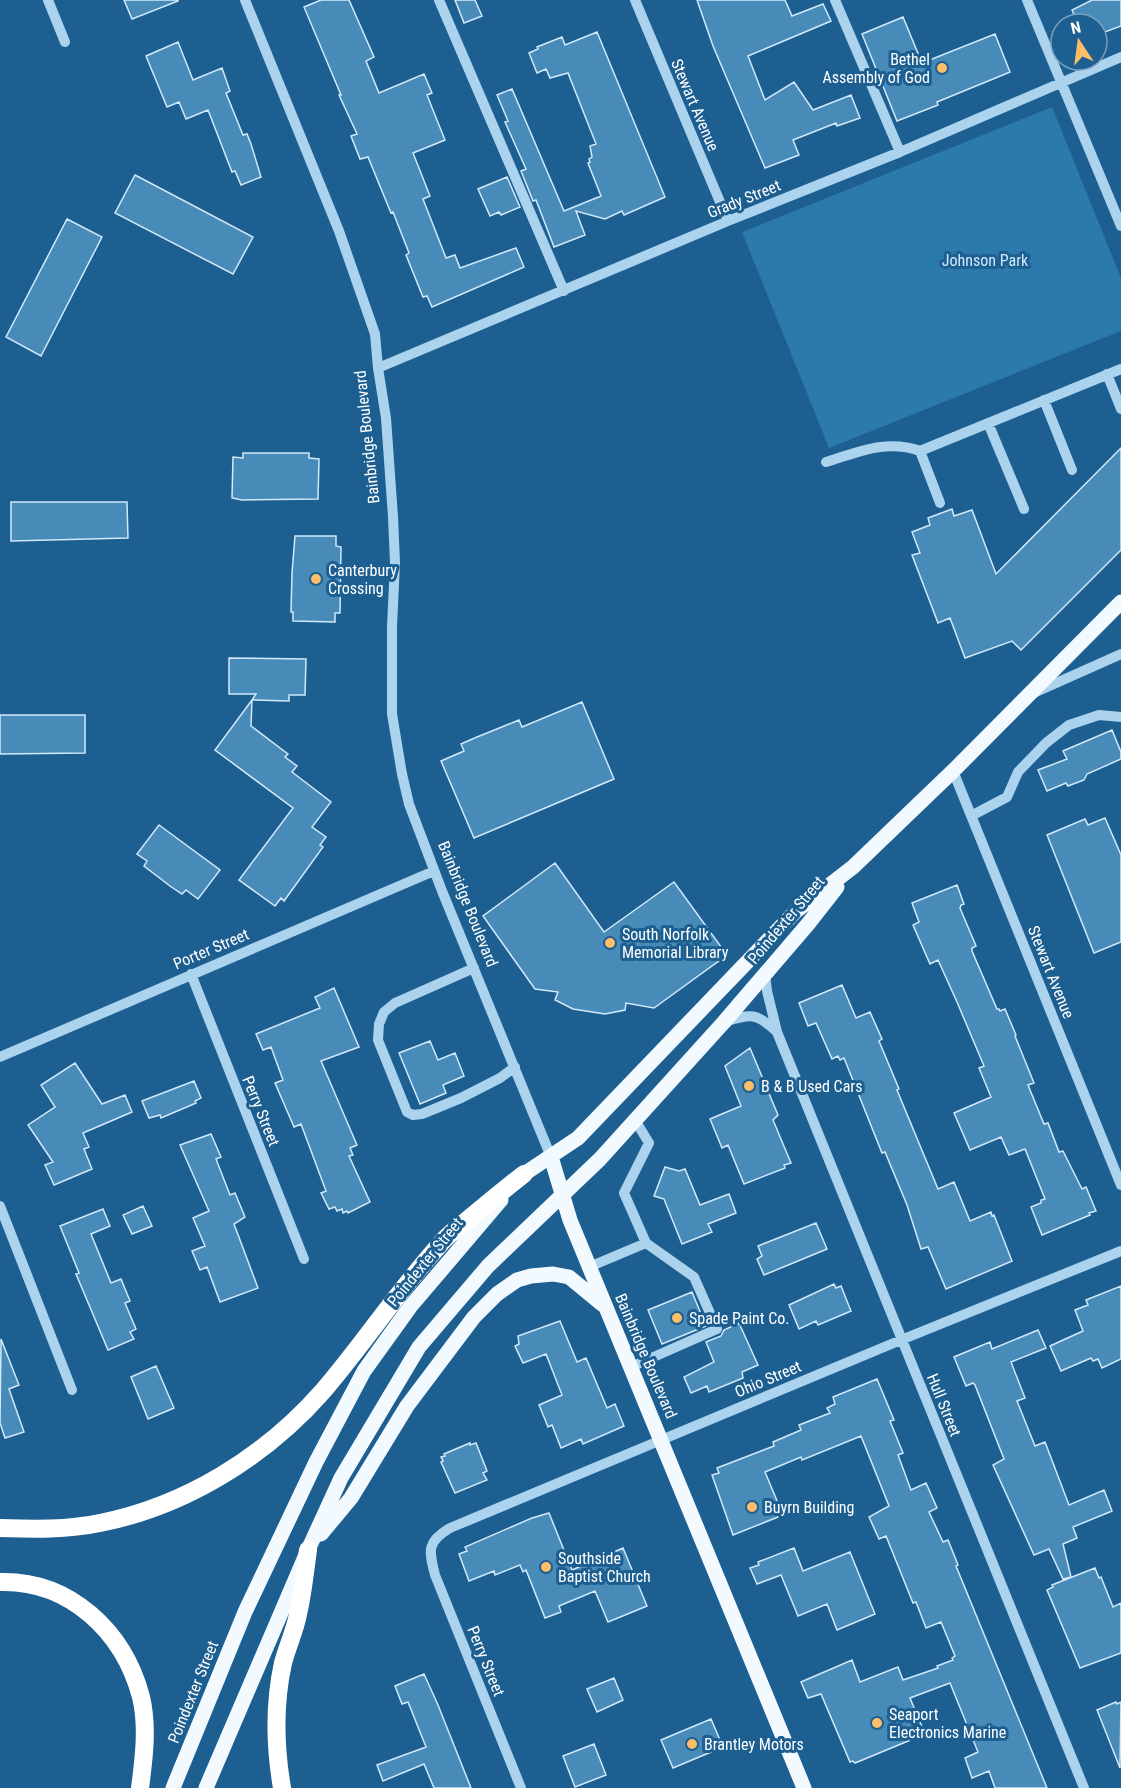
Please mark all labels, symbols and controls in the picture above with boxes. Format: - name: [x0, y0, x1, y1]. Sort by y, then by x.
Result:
- north arrow: [1049, 12, 1109, 72]
- text: N: [1069, 18, 1083, 38]
- place label: Bethel Assembly of God: [823, 50, 930, 87]
- street label: Stewart Avenue: [667, 56, 723, 154]
- marker: Bethel Assembly of God: [935, 61, 949, 75]
- street label: Grady Street: [705, 176, 784, 222]
- park label: Johnson Park: [942, 251, 1029, 270]
- street label: Bainbridge Boulevard: [351, 369, 383, 505]
- place label: Canterbury Crossing: [328, 561, 397, 598]
- marker: Canterbury Crossing: [309, 572, 323, 586]
- street label: Bainbridge Boulevard: [434, 838, 502, 970]
- street label: Poindexter Street: [744, 872, 828, 968]
- street label: Stewart Avenue: [1024, 923, 1078, 1021]
- street label: Porter Street: [170, 924, 252, 973]
- place label: South Norfolk Memorial Library: [622, 925, 729, 962]
- marker: South Norfolk Memorial Library: [603, 936, 617, 950]
- street label: Perry Street: [238, 1073, 284, 1149]
- place label: B & B Used Cars: [761, 1077, 862, 1096]
- marker: B & B Used Cars: [742, 1079, 756, 1093]
- street label: Poindexter Street: [383, 1213, 467, 1310]
- street label: Bainbridge Boulevard: [611, 1291, 681, 1421]
- place label: Spade Paint Co.: [689, 1309, 790, 1328]
- marker: Spade Paint Co.: [670, 1311, 684, 1325]
- street label: Ohio Street: [732, 1356, 804, 1401]
- street label: Hull Street: [923, 1371, 965, 1439]
- place label: Buyrn Building: [764, 1498, 855, 1517]
- marker: Buyrn Building: [745, 1500, 759, 1514]
- place label: Southside Baptist Church: [558, 1549, 651, 1586]
- marker: Southside Baptist Church: [539, 1560, 553, 1574]
- street label: Perry Street: [463, 1623, 509, 1699]
- street label: Poindexter Street: [164, 1638, 222, 1746]
- place label: Seaport Electronics Marine: [889, 1705, 1006, 1742]
- marker: Seaport Electronics Marine: [870, 1716, 884, 1730]
- place label: Brantley Motors: [704, 1735, 804, 1754]
- marker: Brantley Motors: [685, 1737, 699, 1751]

